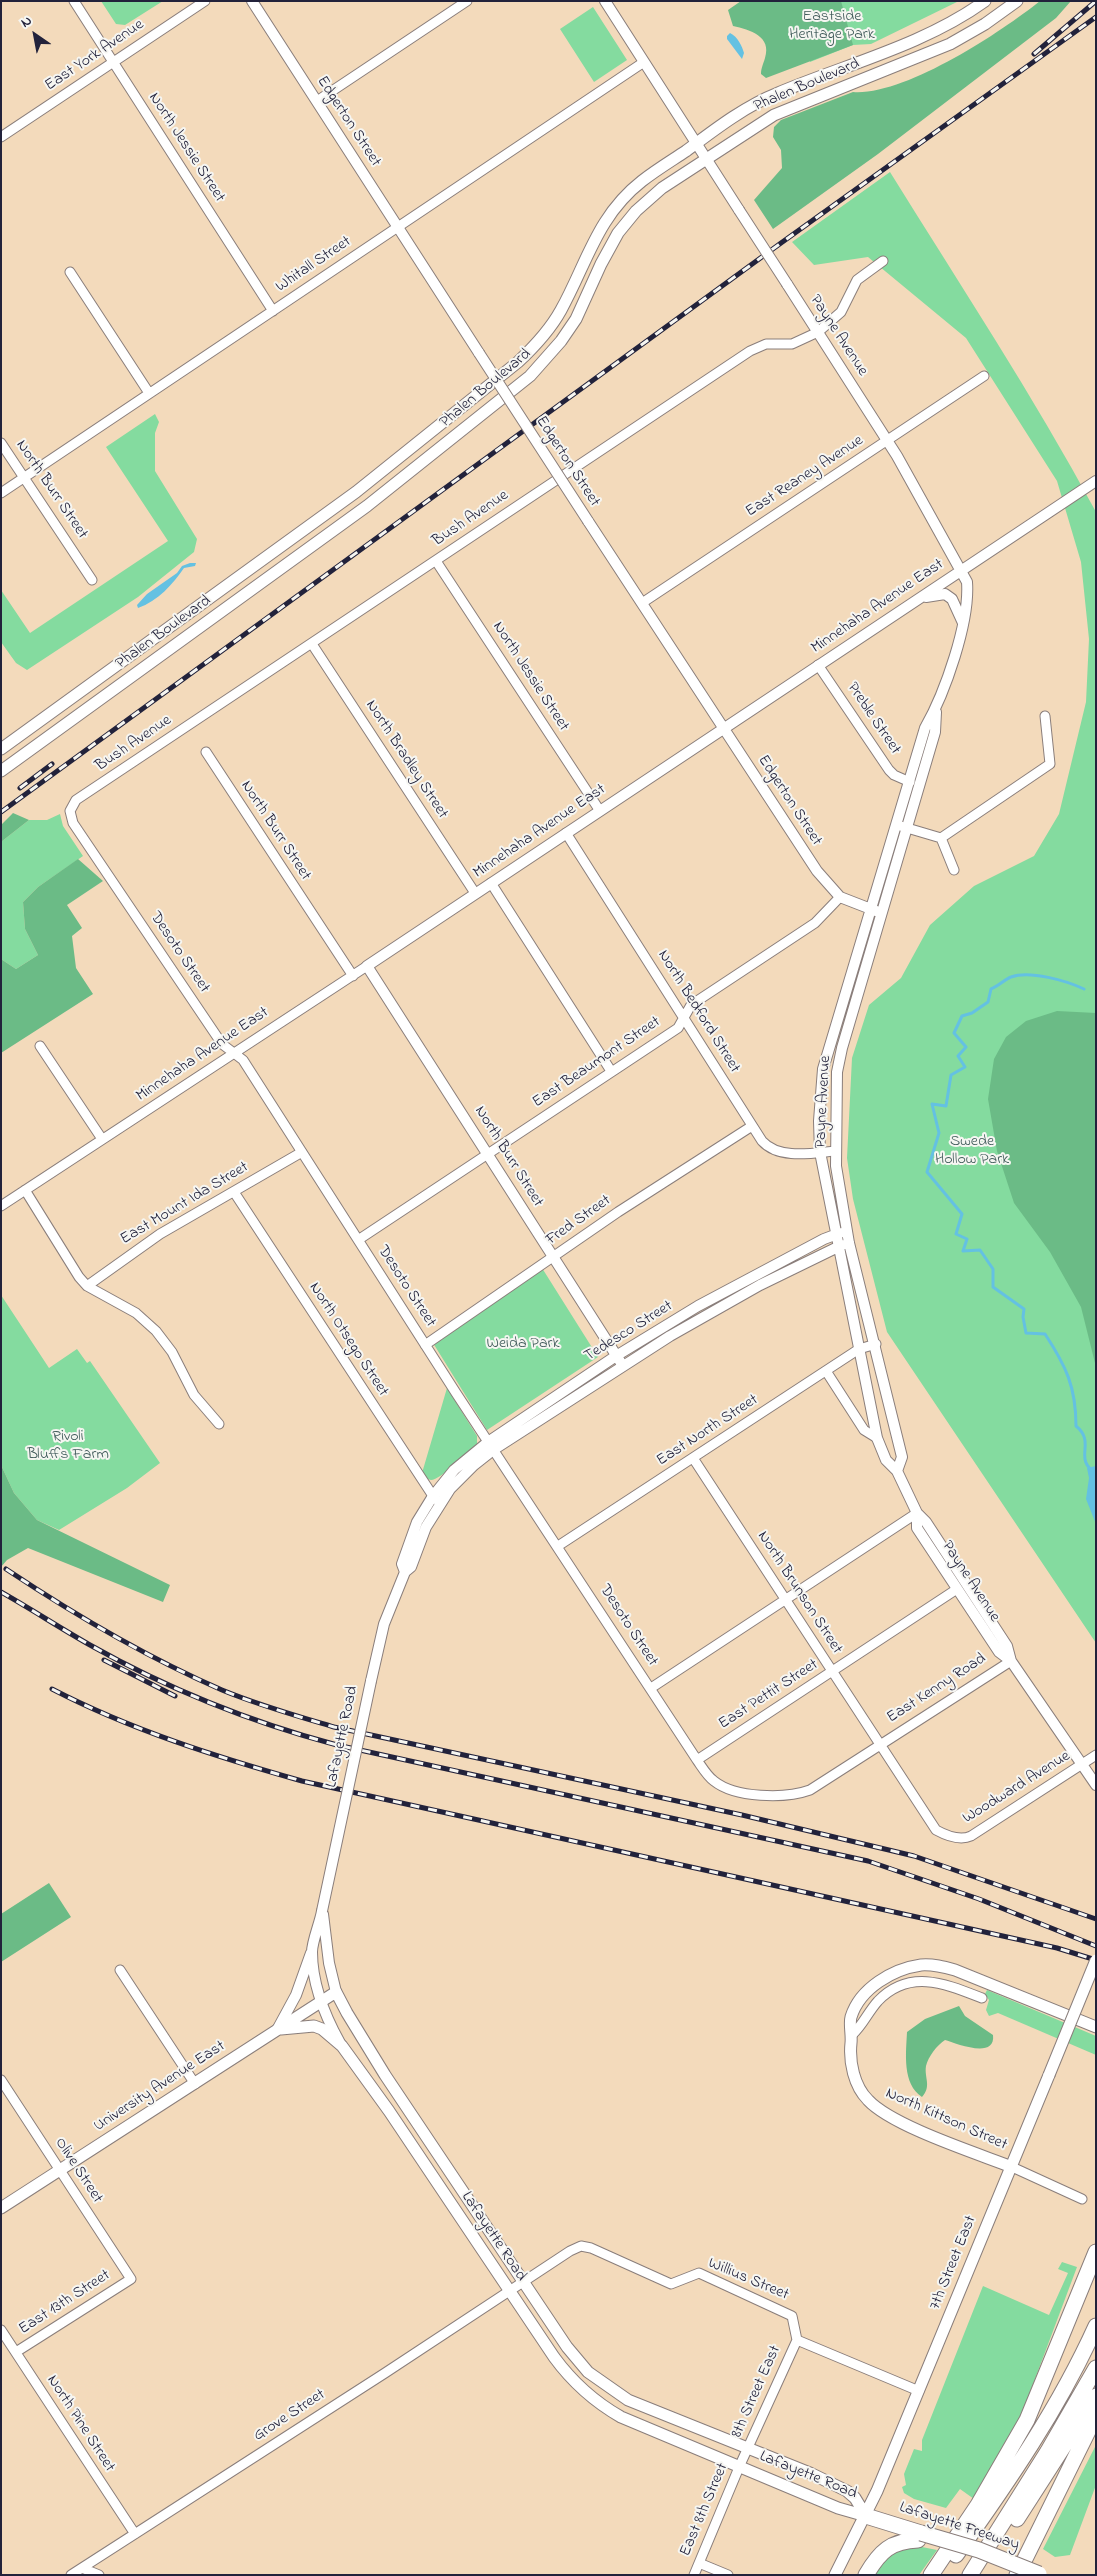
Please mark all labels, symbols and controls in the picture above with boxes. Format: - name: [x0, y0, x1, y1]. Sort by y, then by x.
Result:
- park label: Eastside Heritage Park: [789, 7, 875, 45]
- north arrow: [10, 10, 60, 60]
- text: N: [17, 11, 36, 33]
- street label: East York Avenue: [42, 16, 148, 96]
- street label: Phalen Boulevard: [751, 55, 863, 117]
- street label: Edgerton Street: [312, 73, 384, 171]
- street label: North Jessie Street: [143, 90, 229, 206]
- street label: Whitall Street: [273, 233, 355, 297]
- street label: Payne Avenue: [805, 292, 871, 380]
- street label: Phalen Boulevard: [437, 345, 535, 433]
- street label: Edgerton Street: [531, 413, 603, 511]
- street label: East Reaney Avenue: [743, 432, 867, 522]
- street label: North Burr Street: [11, 437, 91, 543]
- street label: Bush Avenue: [429, 487, 513, 551]
- street label: Minnehaha Avenue East: [808, 556, 948, 658]
- street label: Phalen Boulevard: [113, 592, 215, 674]
- street label: North Jessie Street: [487, 619, 573, 735]
- street label: Preble Street: [842, 679, 904, 759]
- street label: North Bradley Street: [361, 697, 451, 823]
- street label: Bush Avenue: [92, 712, 176, 776]
- street label: Edgerton Street: [753, 752, 825, 850]
- street label: North Burr Street: [236, 777, 314, 885]
- street label: Minnehaha Avenue East: [470, 781, 610, 883]
- street label: Desoto Street: [145, 909, 213, 997]
- street label: North Bedford Street: [652, 947, 744, 1077]
- street label: Minnehaha Avenue East: [133, 1004, 273, 1106]
- street label: East Beaumont Street: [530, 1013, 664, 1113]
- street label: Payne Avenue: [812, 1055, 836, 1149]
- street label: North Burr Street: [469, 1103, 547, 1211]
- park label: Swede Hollow Park: [935, 1132, 1009, 1170]
- street label: East Mount Ida Street: [117, 1158, 253, 1250]
- street label: Fred Street: [543, 1192, 615, 1250]
- street label: Desoto Street: [373, 1243, 439, 1331]
- street label: North Otsego Street: [304, 1279, 392, 1401]
- street label: Tedesco Street: [581, 1297, 677, 1367]
- park label: Weida Park: [487, 1334, 559, 1354]
- street label: East North Street: [654, 1391, 762, 1471]
- park label: Rivoli Bluffs Farm: [27, 1427, 109, 1465]
- street label: North Brunson Street: [752, 1528, 846, 1658]
- street label: Payne Avenue: [937, 1538, 1003, 1626]
- street label: Desoto Street: [595, 1582, 661, 1670]
- street label: East Kenny Road: [884, 1650, 990, 1728]
- street label: East Pettit Street: [716, 1656, 822, 1734]
- street label: Lafayette Road: [323, 1684, 363, 1790]
- street label: Woodward Avenue: [960, 1747, 1074, 1829]
- street label: University Avenue East: [91, 2037, 229, 2137]
- street label: North Kittson Street: [882, 2085, 1010, 2155]
- street label: Olive Street: [50, 2135, 106, 2207]
- street label: Lafayette Road: [456, 2189, 530, 2285]
- street label: 7th Street East: [926, 2213, 982, 2313]
- street label: Willius Street: [705, 2254, 791, 2306]
- street label: East 13th Street: [16, 2266, 114, 2340]
- street label: 8th Street East: [728, 2343, 786, 2441]
- street label: North Pine Street: [42, 2372, 118, 2476]
- street label: Grove Street: [251, 2386, 329, 2446]
- street label: Lafayette Road: [756, 2448, 860, 2504]
- street label: East 8th Street: [677, 2461, 733, 2559]
- street label: Lafayette Freeway: [897, 2499, 1021, 2555]

